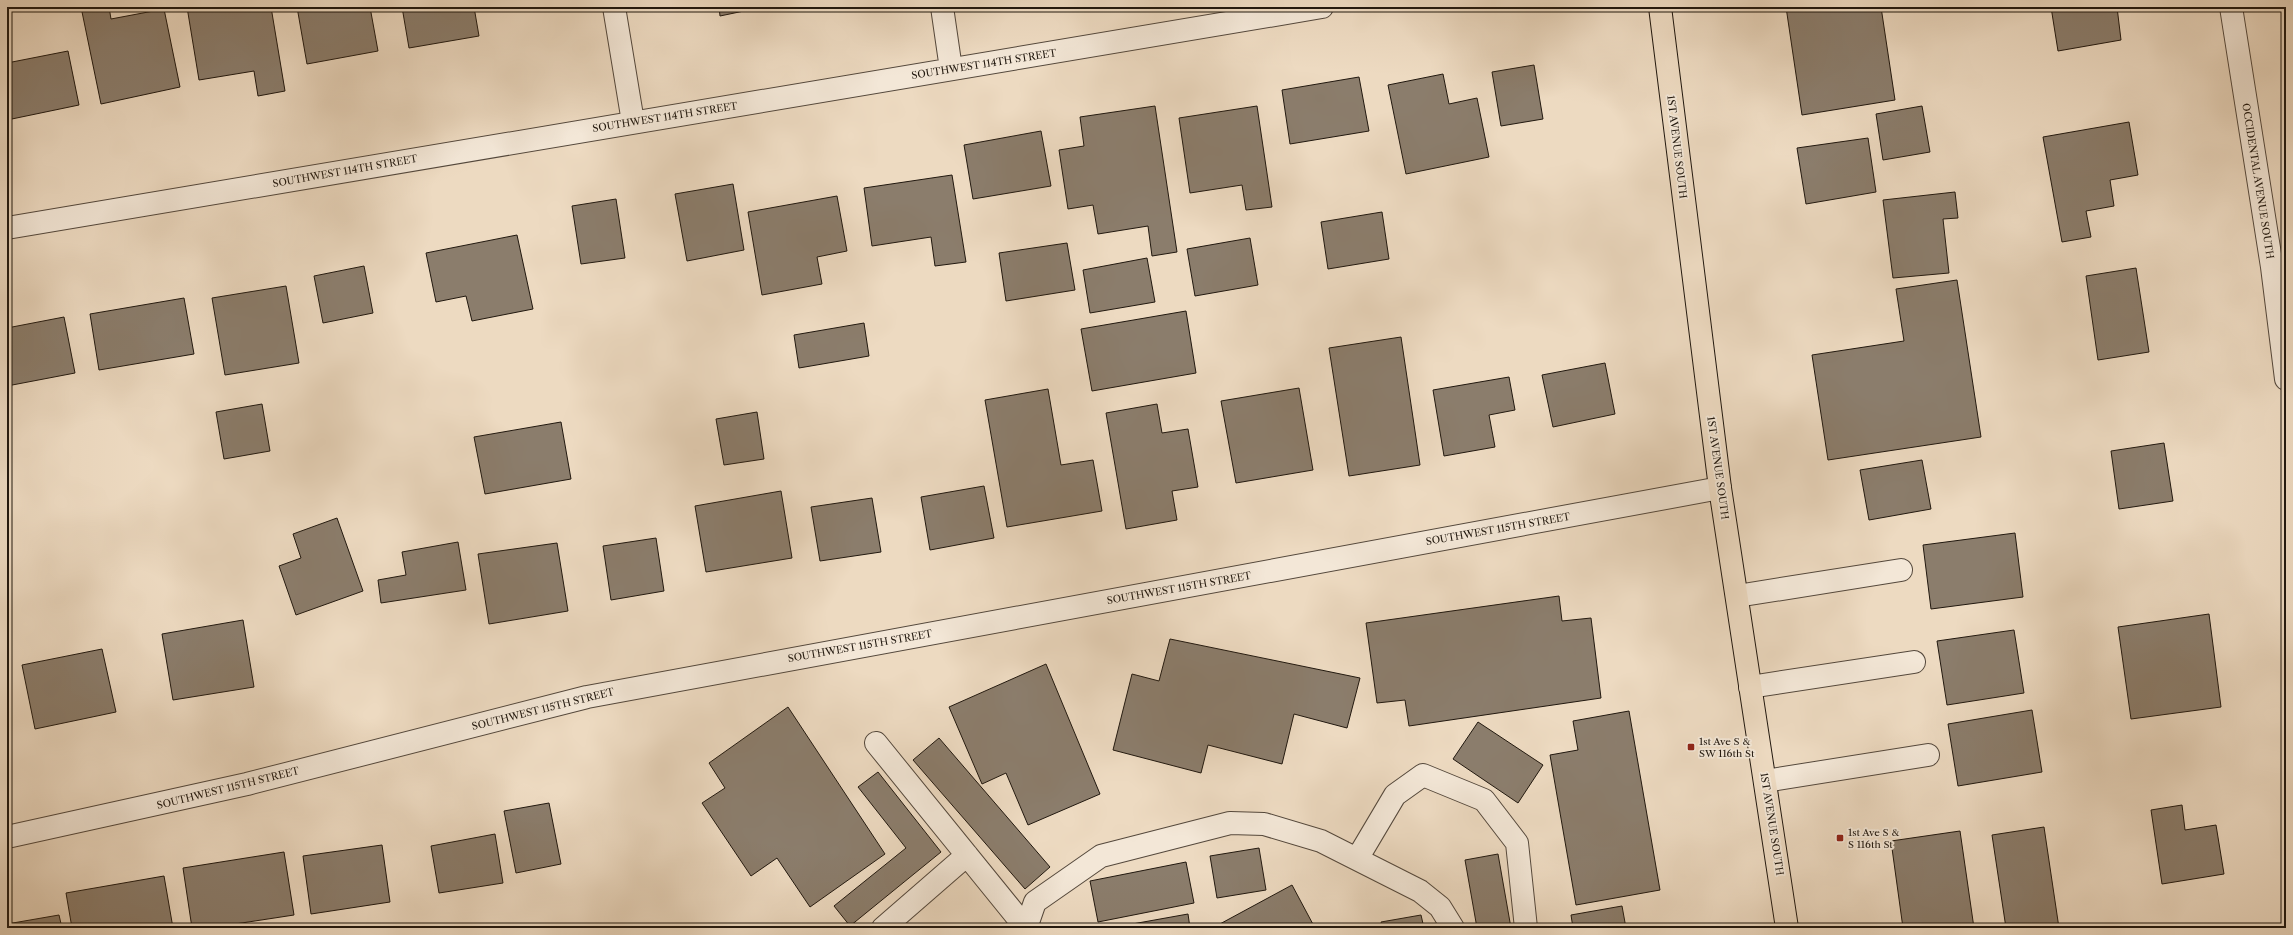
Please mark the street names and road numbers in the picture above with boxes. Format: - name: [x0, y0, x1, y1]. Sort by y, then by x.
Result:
- street label: SOUTHWEST 114TH STREET: [911, 46, 1058, 82]
- street label: 1ST AVENUE SOUTH: [1664, 95, 1690, 200]
- street label: SOUTHWEST 114TH STREET: [592, 99, 739, 135]
- street label: OCCIDENTAL AVENUE SOUTH: [2239, 102, 2277, 260]
- street label: SOUTHWEST 114TH STREET: [272, 152, 419, 190]
- street label: 1ST AVENUE SOUTH: [1704, 416, 1732, 521]
- street label: SOUTHWEST 115TH STREET: [1425, 510, 1572, 548]
- street label: SOUTHWEST 115TH STREET: [1106, 569, 1253, 607]
- street label: SOUTHWEST 115TH STREET: [787, 627, 934, 665]
- street label: SOUTHWEST 115TH STREET: [470, 685, 616, 733]
- street label: SOUTHWEST 115TH STREET: [155, 764, 301, 812]
- street label: 1ST AVENUE SOUTH: [1757, 772, 1787, 877]

